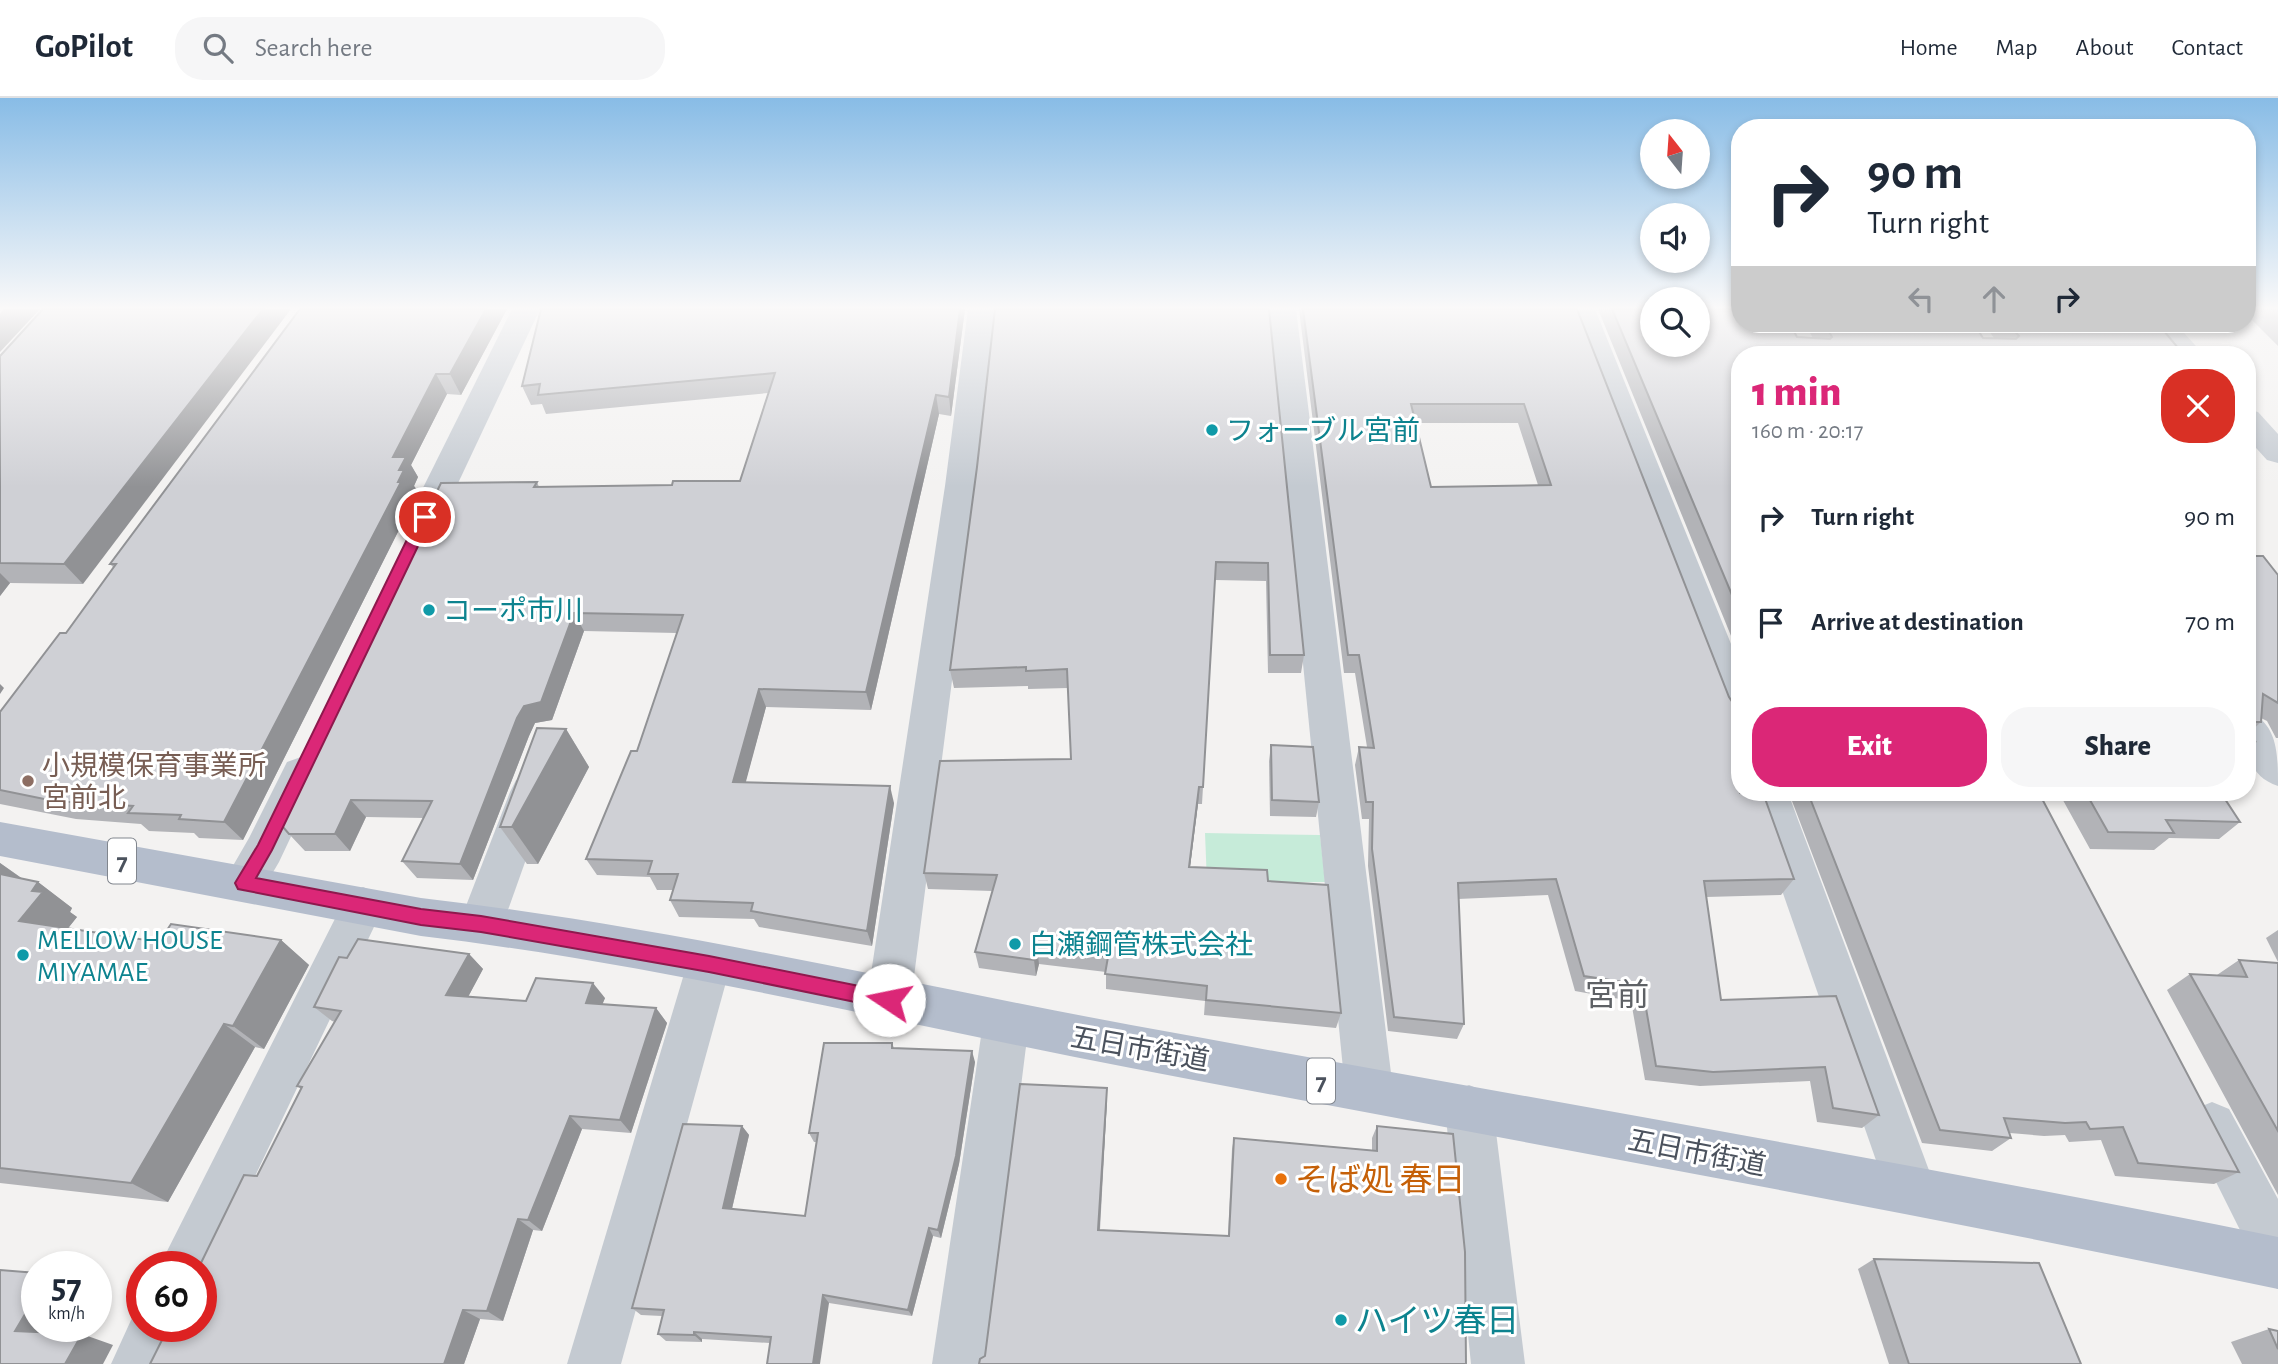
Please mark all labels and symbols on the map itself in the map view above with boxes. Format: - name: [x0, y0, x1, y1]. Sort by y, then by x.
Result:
- north arrow: [1640, 119, 1710, 189]
- place label: フォーブル宮前: [1226, 416, 1420, 446]
- marker: フォーブル宮前: [1204, 422, 1220, 438]
- pin: [395, 487, 455, 547]
- place label: コーポ市川: [443, 596, 583, 626]
- marker: コーポ市川: [421, 602, 437, 618]
- place label: 小規模保育事業所 宮前北: [42, 751, 266, 813]
- marker: 小規模保育事業所 宮前北: [20, 773, 36, 789]
- road number: 7: [108, 838, 136, 884]
- place label: MELLOW HOUSE MIYAMAE: [37, 927, 223, 987]
- place label: 白瀬鋼管株式会社: [1029, 930, 1253, 960]
- marker: 白瀬鋼管株式会社: [1007, 936, 1023, 952]
- marker: MELLOW HOUSE MIYAMAE: [15, 947, 31, 963]
- position arrow: [852, 963, 926, 1037]
- district label: 宮前: [1585, 978, 1649, 1012]
- street label: 五日市街道: [1068, 1022, 1211, 1076]
- road number: 7: [1307, 1058, 1335, 1104]
- street label: 五日市街道: [1625, 1125, 1768, 1181]
- place label: そば処 春日: [1295, 1163, 1465, 1198]
- marker: そば処 春日: [1273, 1171, 1289, 1187]
- speed limit sign: 60: [126, 1251, 217, 1342]
- place label: ハイツ春日: [1355, 1304, 1519, 1339]
- marker: ハイツ春日: [1333, 1312, 1349, 1328]

